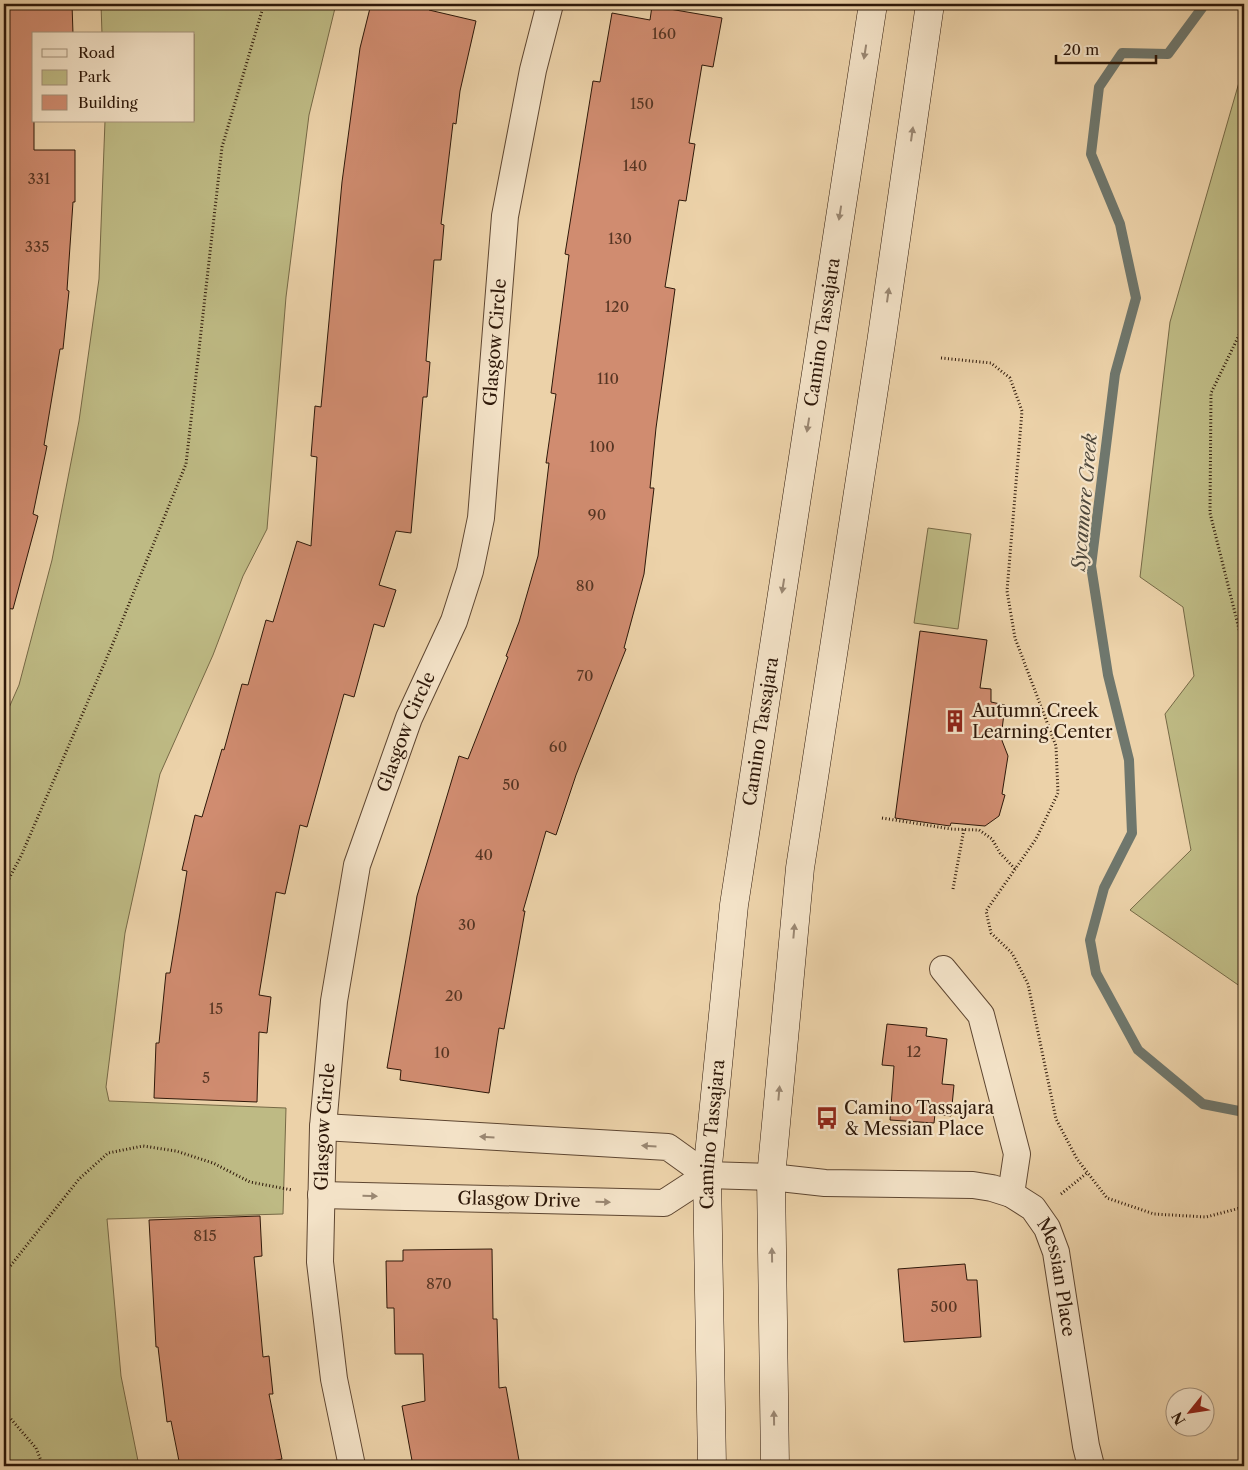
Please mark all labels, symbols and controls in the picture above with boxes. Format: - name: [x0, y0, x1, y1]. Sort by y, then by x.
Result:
- house number: 160: [652, 24, 676, 43]
- legend: [32, 32, 195, 122]
- scale bar: [1056, 32, 1156, 64]
- text: 20 m: [1063, 40, 1099, 59]
- text: Road: [78, 43, 115, 62]
- one-way arrow: [861, 44, 869, 60]
- text: Park: [78, 67, 112, 86]
- text: Building: [78, 93, 138, 112]
- house number: 150: [630, 94, 654, 113]
- one-way arrow: [908, 125, 916, 141]
- house number: 140: [623, 156, 647, 175]
- house number: 331: [28, 169, 51, 188]
- one-way arrow: [836, 205, 844, 221]
- house number: 130: [608, 229, 632, 248]
- house number: 335: [25, 237, 49, 256]
- street label: Camino Tassajara: [800, 256, 845, 408]
- street label: Glasgow Circle: [479, 278, 511, 407]
- one-way arrow: [884, 286, 892, 302]
- house number: 120: [605, 297, 629, 316]
- house number: 110: [597, 369, 619, 388]
- one-way arrow: [804, 417, 812, 433]
- water label: Sycamore Creek: [1067, 433, 1102, 572]
- house number: 100: [589, 437, 615, 456]
- house number: 90: [588, 505, 606, 524]
- house number: 80: [576, 576, 594, 595]
- one-way arrow: [779, 578, 787, 594]
- street label: Camino Tassajara: [738, 655, 783, 807]
- house number: 70: [577, 666, 593, 685]
- street label: Glasgow Circle: [373, 668, 440, 795]
- place label: Autumn Creek Learning Center: [971, 700, 1113, 743]
- building icon: Autumn Creek Learning Center: [942, 708, 968, 734]
- house number: 60: [549, 737, 567, 756]
- house number: 50: [502, 775, 520, 794]
- house number: 40: [475, 845, 493, 864]
- house number: 30: [458, 915, 476, 934]
- one-way arrow: [791, 923, 799, 939]
- house number: 20: [445, 986, 463, 1005]
- house number: 15: [209, 999, 223, 1018]
- house number: 12: [907, 1042, 921, 1061]
- house number: 10: [434, 1043, 450, 1062]
- street label: Camino Tassajara: [696, 1058, 730, 1209]
- street label: Glasgow Circle: [311, 1062, 340, 1191]
- house number: 5: [202, 1068, 210, 1087]
- one-way arrow: [775, 1085, 783, 1101]
- place label: Camino Tassajara & Messian Place: [844, 1097, 995, 1140]
- bus stop icon: Camino Tassajara & Messian Place: [814, 1105, 840, 1131]
- one-way arrow: [478, 1132, 494, 1140]
- one-way arrow: [641, 1142, 657, 1150]
- street label: Glasgow Drive: [457, 1187, 581, 1212]
- one-way arrow: [362, 1193, 378, 1201]
- one-way arrow: [595, 1198, 611, 1206]
- street label: Messian Place: [1032, 1213, 1080, 1338]
- house number: 815: [193, 1226, 217, 1245]
- one-way arrow: [768, 1247, 776, 1263]
- house number: 870: [426, 1274, 452, 1293]
- house number: 500: [930, 1297, 958, 1316]
- north arrow: [1166, 1388, 1216, 1438]
- one-way arrow: [770, 1409, 778, 1425]
- text: N: [1168, 1409, 1190, 1428]

